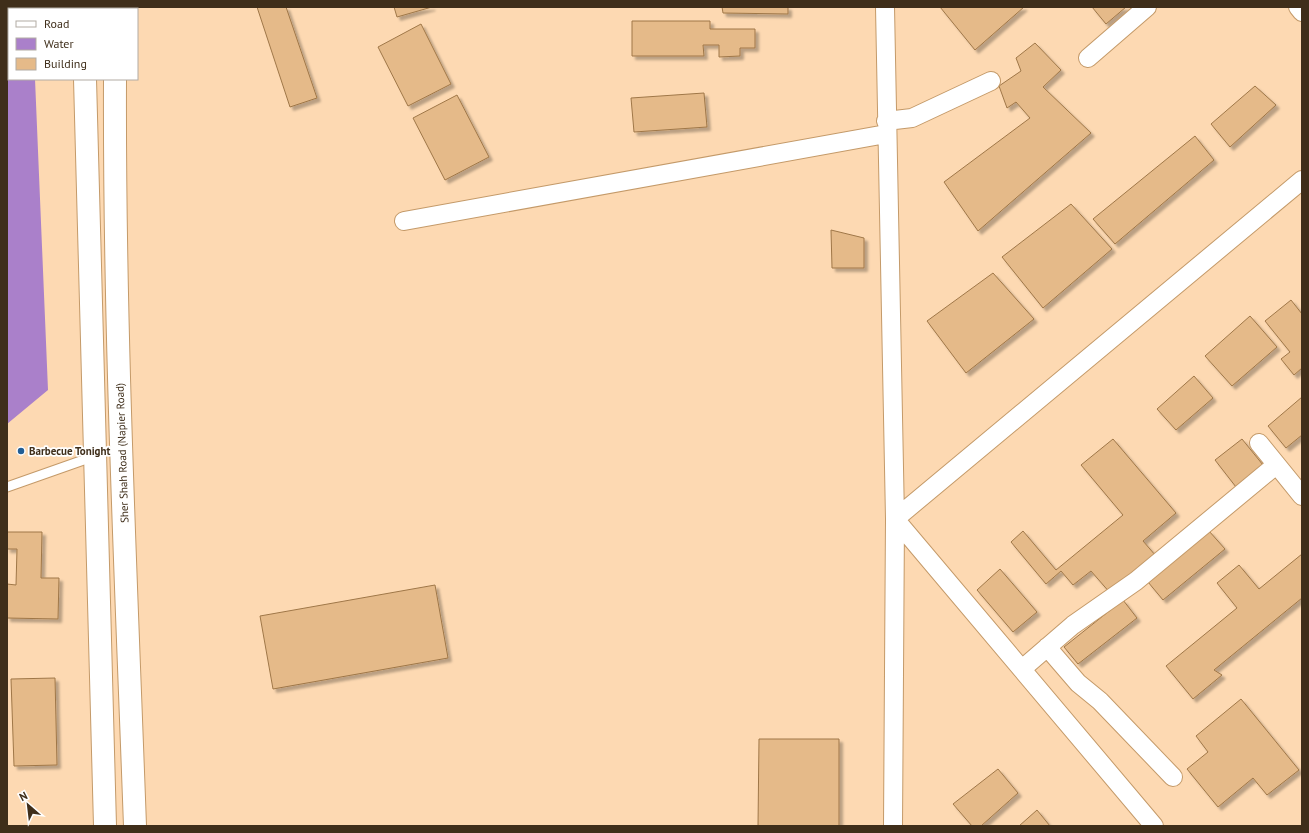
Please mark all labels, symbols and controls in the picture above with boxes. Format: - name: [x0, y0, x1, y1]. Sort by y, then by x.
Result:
- legend: [8, 8, 138, 80]
- text: Road: [44, 16, 69, 31]
- text: Water: [44, 36, 74, 51]
- text: Building: [44, 56, 87, 71]
- street label: Sher Shah Road (Napier Road): [113, 383, 131, 523]
- place label: Barbecue Tonight: [29, 444, 110, 458]
- marker: Barbecue Tonight: [16, 446, 26, 456]
- north arrow: [8, 785, 48, 825]
- text: N: [17, 788, 30, 804]

